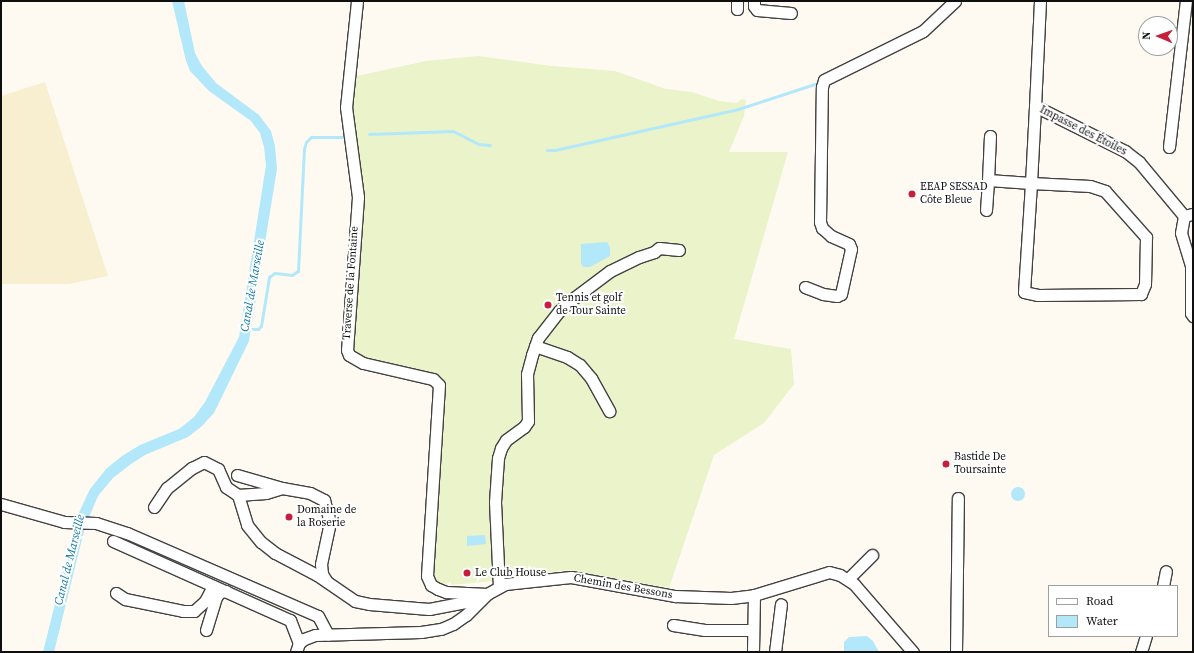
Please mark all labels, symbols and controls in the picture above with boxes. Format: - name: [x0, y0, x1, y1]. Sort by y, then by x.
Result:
- north arrow: [1138, 16, 1178, 56]
- text: N: [1139, 31, 1154, 40]
- street label: Impasse des Étoiles: [1037, 103, 1129, 159]
- place label: EEAP SESSAD Côte Bleue: [920, 181, 988, 207]
- marker: EEAP SESSAD Côte Bleue: [907, 189, 917, 199]
- street label: Traverse de la Fontaine: [340, 226, 362, 340]
- water label: Canal de Marseille: [238, 239, 268, 333]
- place label: Tennis et golf de Tour Sainte: [556, 292, 626, 318]
- marker: Tennis et golf de Tour Sainte: [543, 300, 553, 310]
- place label: Bastide De Toursainte: [954, 451, 1006, 477]
- marker: Bastide De Toursainte: [941, 459, 951, 469]
- place label: Domaine de la Roserie: [297, 504, 356, 530]
- marker: Domaine de la Roserie: [284, 512, 294, 522]
- water label: Canal de Marseille: [52, 513, 88, 607]
- place label: Le Club House: [475, 566, 546, 580]
- marker: Le Club House: [462, 568, 472, 578]
- street label: Chemin des Bessons: [572, 572, 674, 602]
- legend: [1048, 585, 1178, 637]
- text: Road: [1086, 593, 1113, 609]
- text: Water: [1086, 613, 1118, 629]

